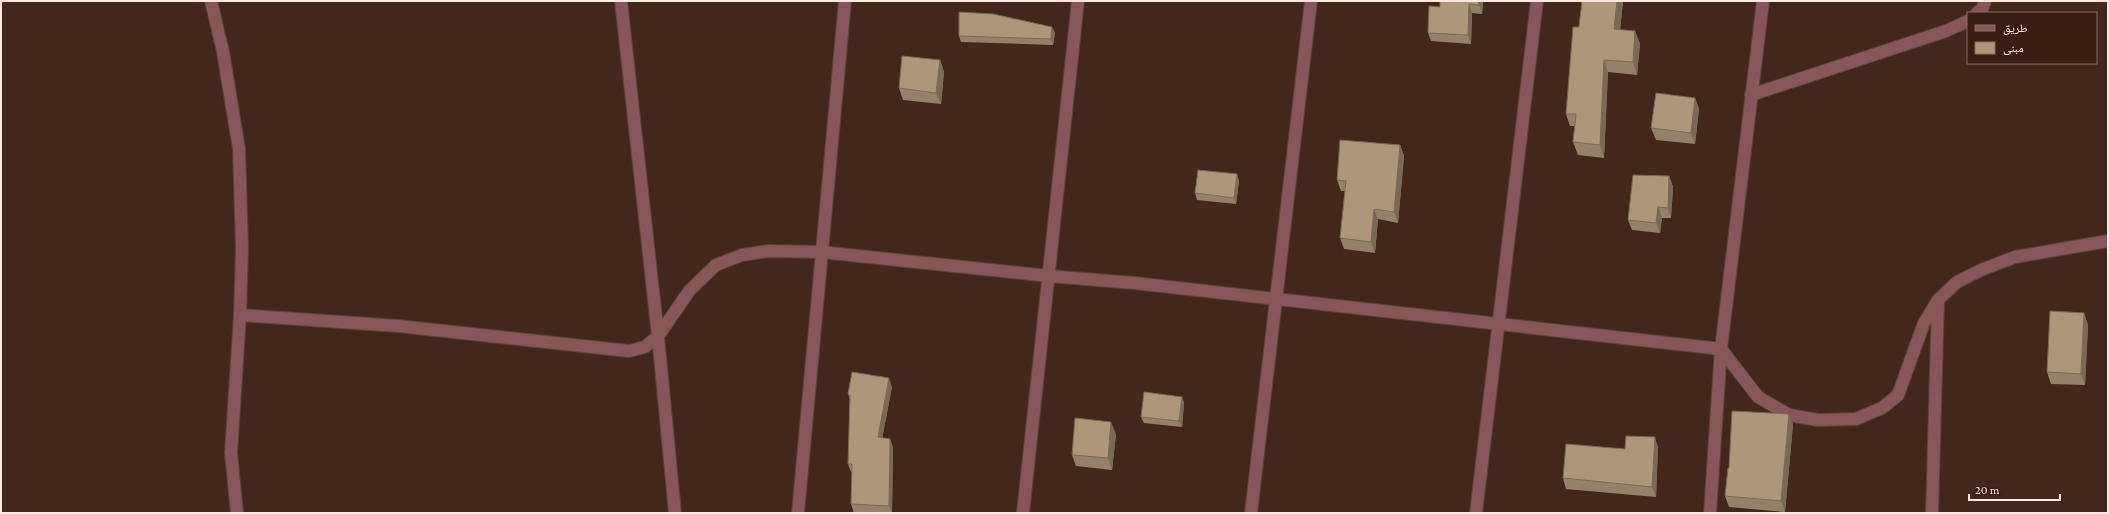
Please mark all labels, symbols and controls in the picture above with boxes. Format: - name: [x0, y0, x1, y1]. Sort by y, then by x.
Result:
- legend: [1967, 12, 2097, 64]
- text: طريق: [2003, 21, 2028, 35]
- text: مبنى: [2003, 41, 2024, 55]
- scale bar: [1969, 476, 2060, 502]
- text: 20 m: [1975, 483, 2000, 497]

